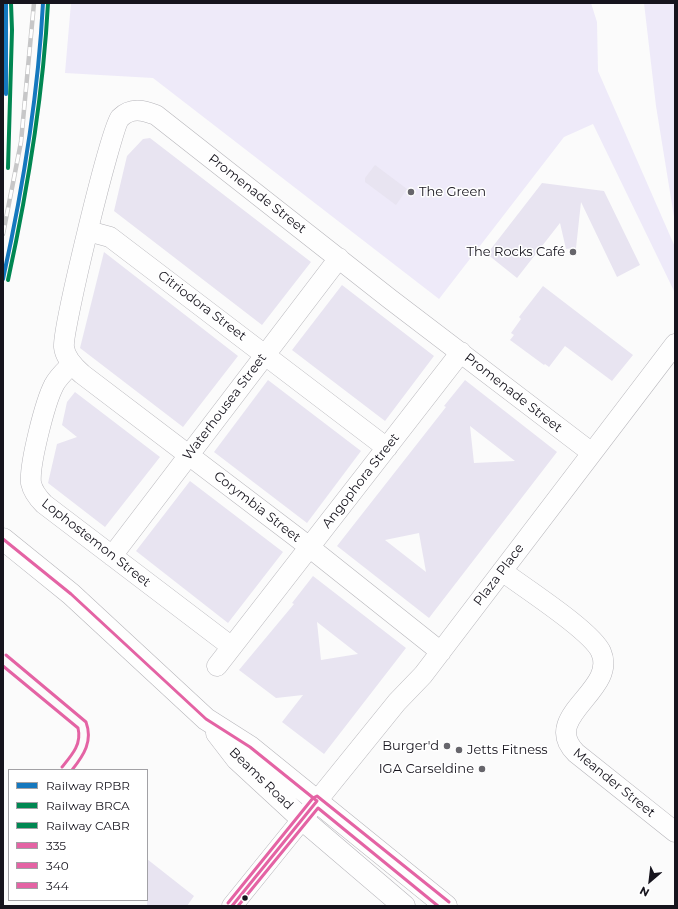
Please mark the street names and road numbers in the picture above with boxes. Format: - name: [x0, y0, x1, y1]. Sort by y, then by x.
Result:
- street label: Promenade Street: [205, 151, 309, 237]
- street label: Citriodora Street: [155, 268, 249, 344]
- street label: Promenade Street: [461, 350, 565, 436]
- street label: Waterhousea Street: [180, 351, 270, 463]
- street label: Angophora Street: [319, 431, 403, 531]
- street label: Corymbia Street: [211, 468, 303, 546]
- street label: Lophostemon Street: [38, 496, 154, 590]
- street label: Plaza Place: [471, 541, 527, 609]
- street label: Beams Road: [226, 745, 296, 813]
- street label: Meander Street: [570, 745, 658, 821]

